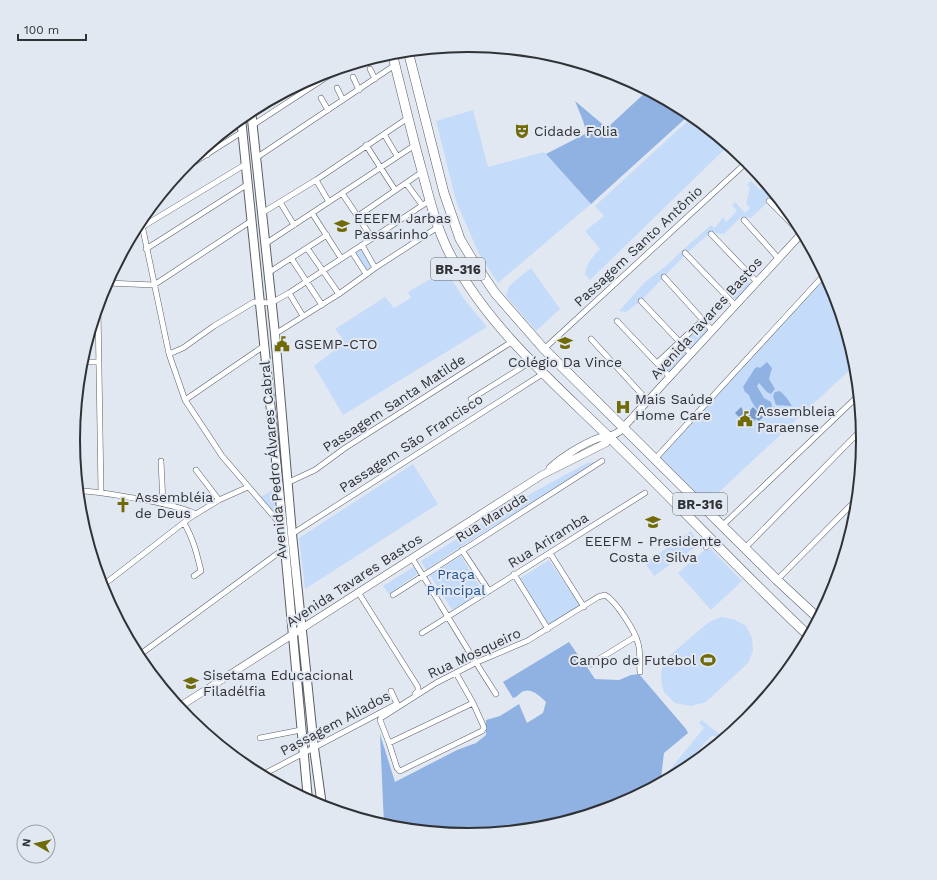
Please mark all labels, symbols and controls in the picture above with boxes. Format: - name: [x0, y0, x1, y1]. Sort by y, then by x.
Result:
- scale bar: [18, 16, 86, 42]
- text: 100 m: [24, 23, 59, 37]
- theatre icon: Cidade Folia: [513, 122, 531, 140]
- place label: Cidade Folia: [534, 123, 618, 139]
- street label: Passagem Santo Antônio: [571, 182, 705, 310]
- place label: EEEFM Jarbas Passarinho: [354, 210, 451, 242]
- school or university icon: EEEFM Jarbas Passarinho: [333, 217, 351, 235]
- street label: Avenida Tavares Bastos: [647, 254, 765, 382]
- road number: BR-316: [431, 258, 485, 280]
- school or university icon: Colégio Da Vince: [556, 334, 574, 352]
- public building icon: GSEMP-CTO: [273, 335, 291, 353]
- place label: GSEMP-CTO: [294, 336, 378, 352]
- street label: Passagem Santa Matilde: [320, 351, 468, 455]
- place label: Colégio Da Vince: [508, 354, 622, 370]
- street label: Avenida Pedro Álvares Cabral: [256, 359, 290, 560]
- street label: Passagem São Francisco: [336, 391, 486, 495]
- place label: Mais Saúde Home Care: [635, 391, 713, 423]
- hospital icon: Mais Saúde Home Care: [614, 398, 632, 416]
- place label: Assembleia Paraense: [757, 403, 835, 435]
- public building icon: Assembleia Paraense: [736, 410, 754, 428]
- place label: Assembléia de Deus: [135, 489, 213, 521]
- street label: Rua Maruda: [452, 489, 530, 545]
- road number: BR-316: [673, 493, 727, 515]
- church icon: Assembléia de Deus: [114, 496, 132, 514]
- street label: Rua Ariramba: [505, 509, 591, 571]
- school or university icon: EEEFM - Presidente Costa e Silva: [644, 513, 662, 531]
- street label: Avenida Tavares Bastos: [283, 530, 425, 630]
- place label: EEEFM - Presidente Costa e Silva: [585, 533, 721, 565]
- park label: Praça Principal: [426, 566, 486, 598]
- street label: Rua Mosqueiro: [425, 624, 523, 682]
- sports icon: Campo de Futebol: [699, 651, 717, 669]
- place label: Campo de Futebol: [570, 652, 697, 668]
- place label: Sisetama Educacional Filadélfia: [203, 667, 354, 699]
- school or university icon: Sisetama Educacional Filadélfia: [182, 674, 200, 692]
- street label: Passagem Aliados: [277, 687, 393, 759]
- north arrow: [16, 824, 56, 864]
- text: N: [20, 838, 34, 848]

